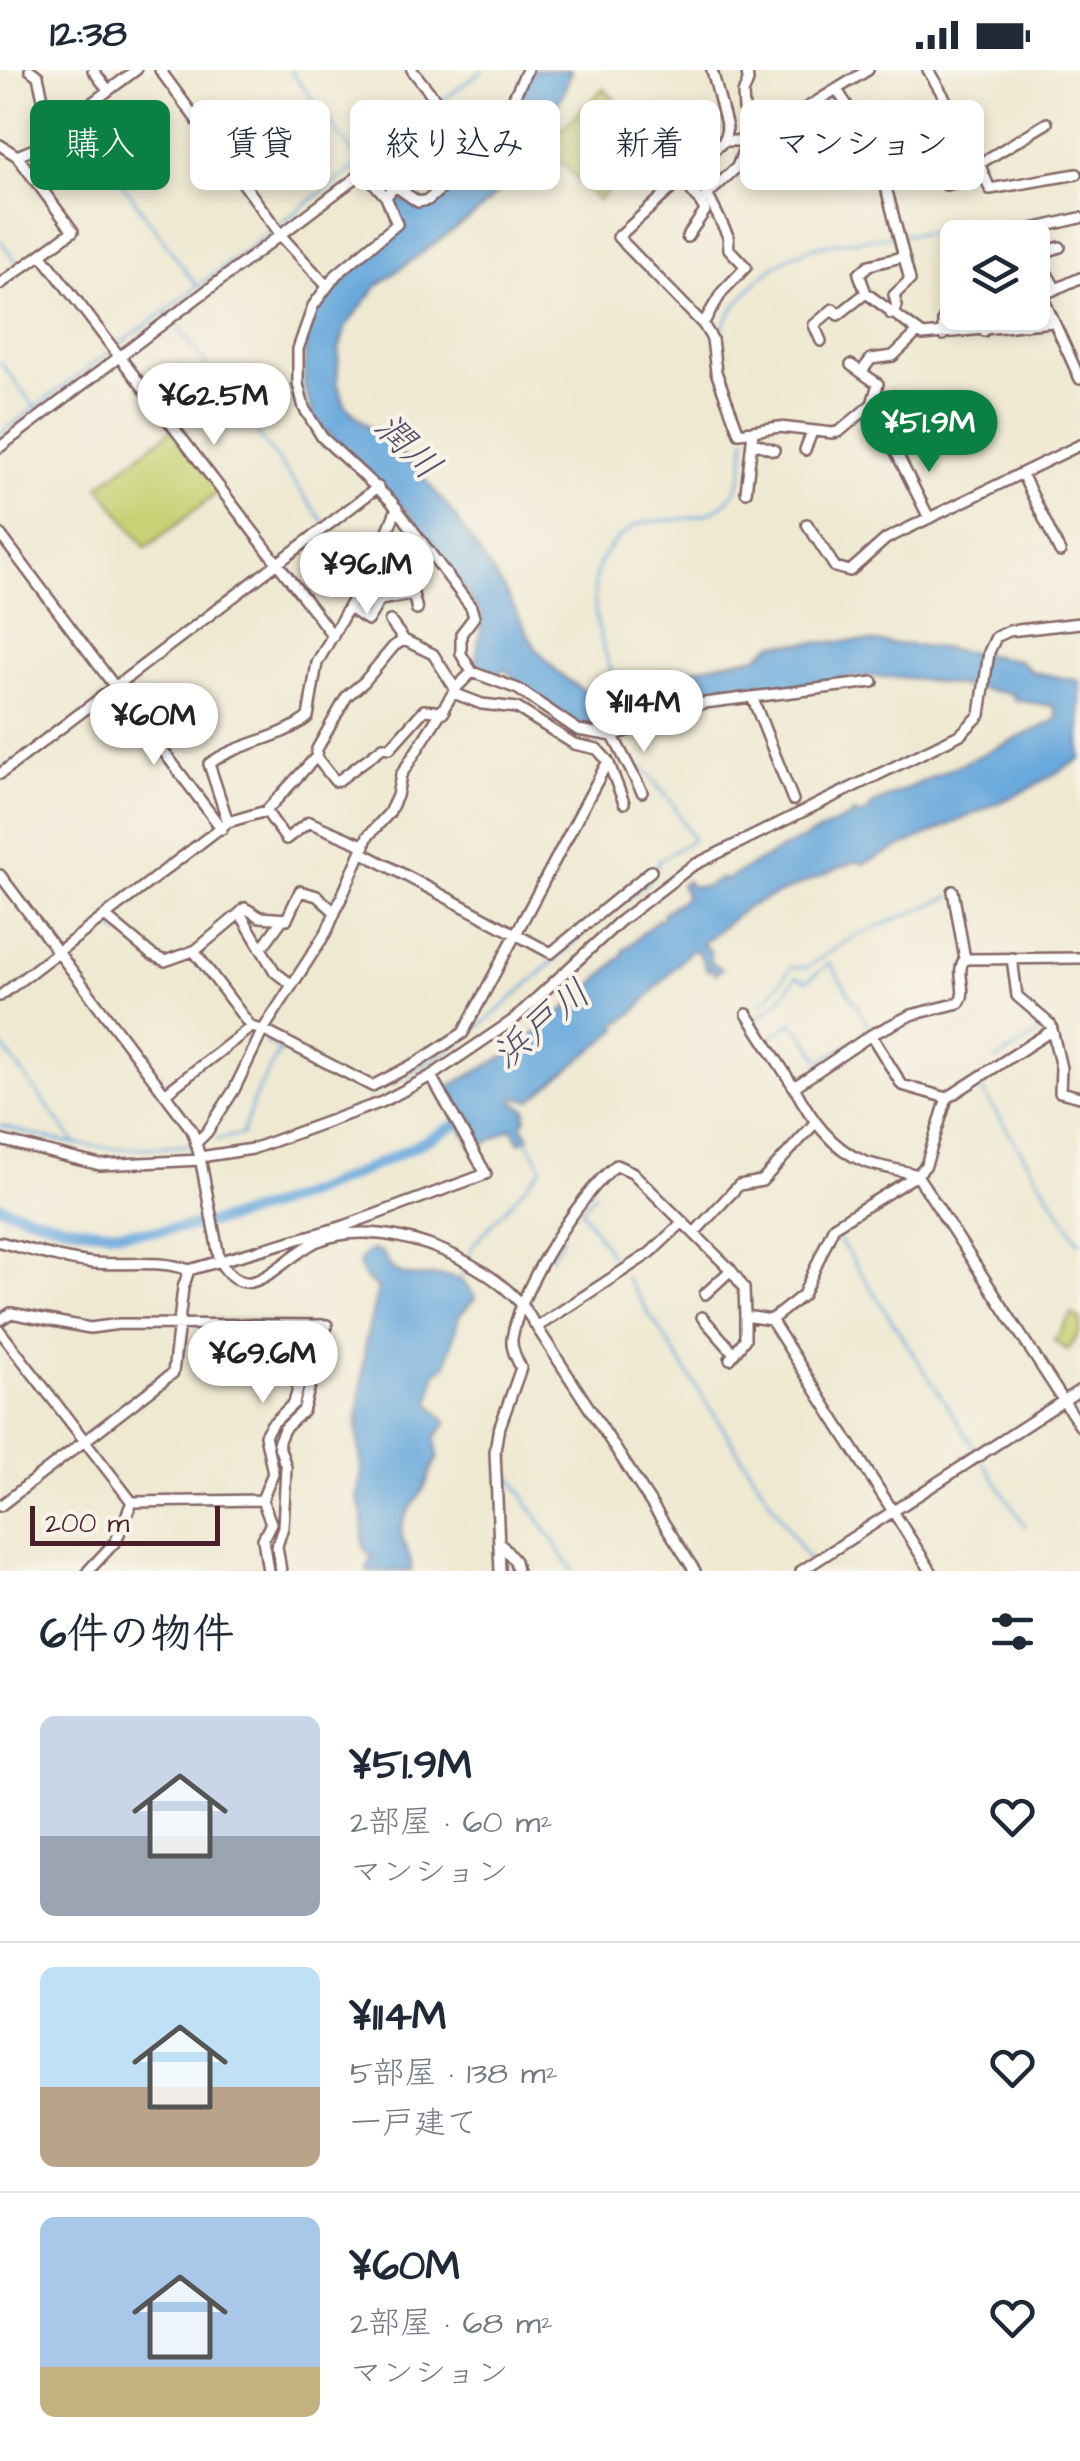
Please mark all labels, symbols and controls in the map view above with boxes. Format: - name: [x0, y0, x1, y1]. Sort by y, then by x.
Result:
- text: 12:38: [50, 9, 127, 61]
- chip: 購入: [30, 100, 170, 190]
- chip: 賃貸: [190, 100, 330, 190]
- chip: 絞り込み: [350, 100, 560, 190]
- chip: 新着: [580, 100, 720, 190]
- chip: マンション: [740, 100, 984, 190]
- map controls: [940, 220, 1050, 330]
- button: layers: [940, 220, 1050, 330]
- pin: ¥62.5M: [133, 363, 295, 448]
- text: ¥62.5M: [159, 373, 269, 418]
- pin: ¥51.9M: [848, 390, 1010, 475]
- text: ¥51.9M: [882, 400, 976, 445]
- water label: 潤川: [362, 402, 452, 492]
- pin: ¥96.1M: [286, 532, 448, 617]
- text: ¥96.1M: [322, 542, 412, 587]
- pin: ¥114M: [574, 670, 714, 755]
- text: ¥114M: [607, 680, 681, 725]
- pin: ¥60M: [95, 683, 213, 768]
- text: ¥60M: [112, 693, 196, 738]
- water label: 浜戸川: [482, 968, 602, 1082]
- pin: ¥69.6M: [182, 1321, 344, 1406]
- text: ¥69.6M: [210, 1331, 316, 1376]
- scale bar: [30, 1501, 220, 1546]
- text: 200 m: [45, 1504, 129, 1543]
- icon: filters: [985, 1604, 1040, 1659]
- text: 6件の物件: [40, 1606, 234, 1664]
- text: ¥51.9M: [350, 1737, 472, 1795]
- icon: home: [120, 1756, 240, 1876]
- icon: heart: [985, 1789, 1040, 1844]
- text: 2部屋 · 60 m²: [350, 1800, 552, 1845]
- text: マンション: [350, 1850, 509, 1895]
- text: ¥114M: [350, 1988, 447, 2046]
- icon: home: [120, 2007, 240, 2127]
- icon: heart: [985, 2040, 1040, 2095]
- text: 5部屋 · 138 m²: [350, 2051, 558, 2096]
- text: 一戸建て: [350, 2101, 478, 2146]
- text: ¥60M: [350, 2238, 460, 2296]
- icon: home: [120, 2257, 240, 2377]
- icon: heart: [985, 2290, 1040, 2345]
- text: 2部屋 · 68 m²: [350, 2301, 553, 2346]
- text: マンション: [350, 2351, 509, 2396]

